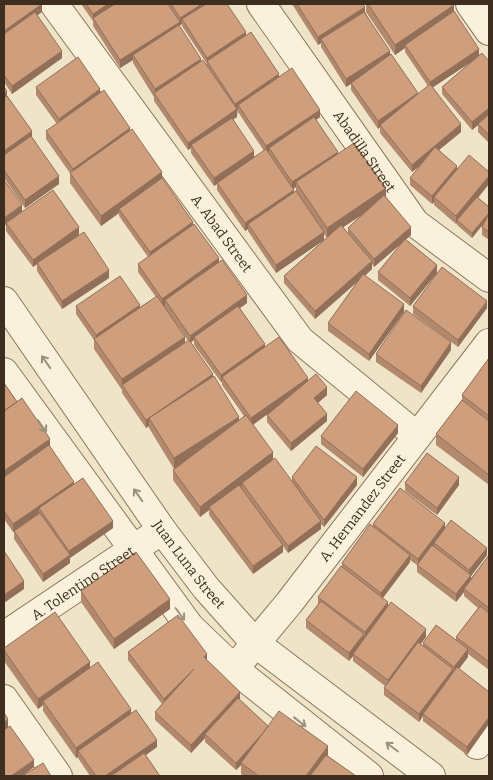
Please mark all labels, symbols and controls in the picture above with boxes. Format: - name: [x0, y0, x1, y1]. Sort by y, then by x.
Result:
- street label: Abadilla Street: [330, 107, 399, 196]
- street label: A. Abad Street: [187, 191, 255, 276]
- one-way arrow: [41, 355, 51, 369]
- one-way arrow: [37, 419, 48, 432]
- street label: A. Hernandez Street: [316, 451, 409, 565]
- one-way arrow: [133, 489, 143, 503]
- street label: Juan Luna Street: [148, 516, 228, 613]
- street label: A. Tolentino Street: [28, 543, 138, 624]
- one-way arrow: [174, 607, 185, 620]
- one-way arrow: [293, 717, 307, 727]
- one-way arrow: [385, 742, 399, 752]

